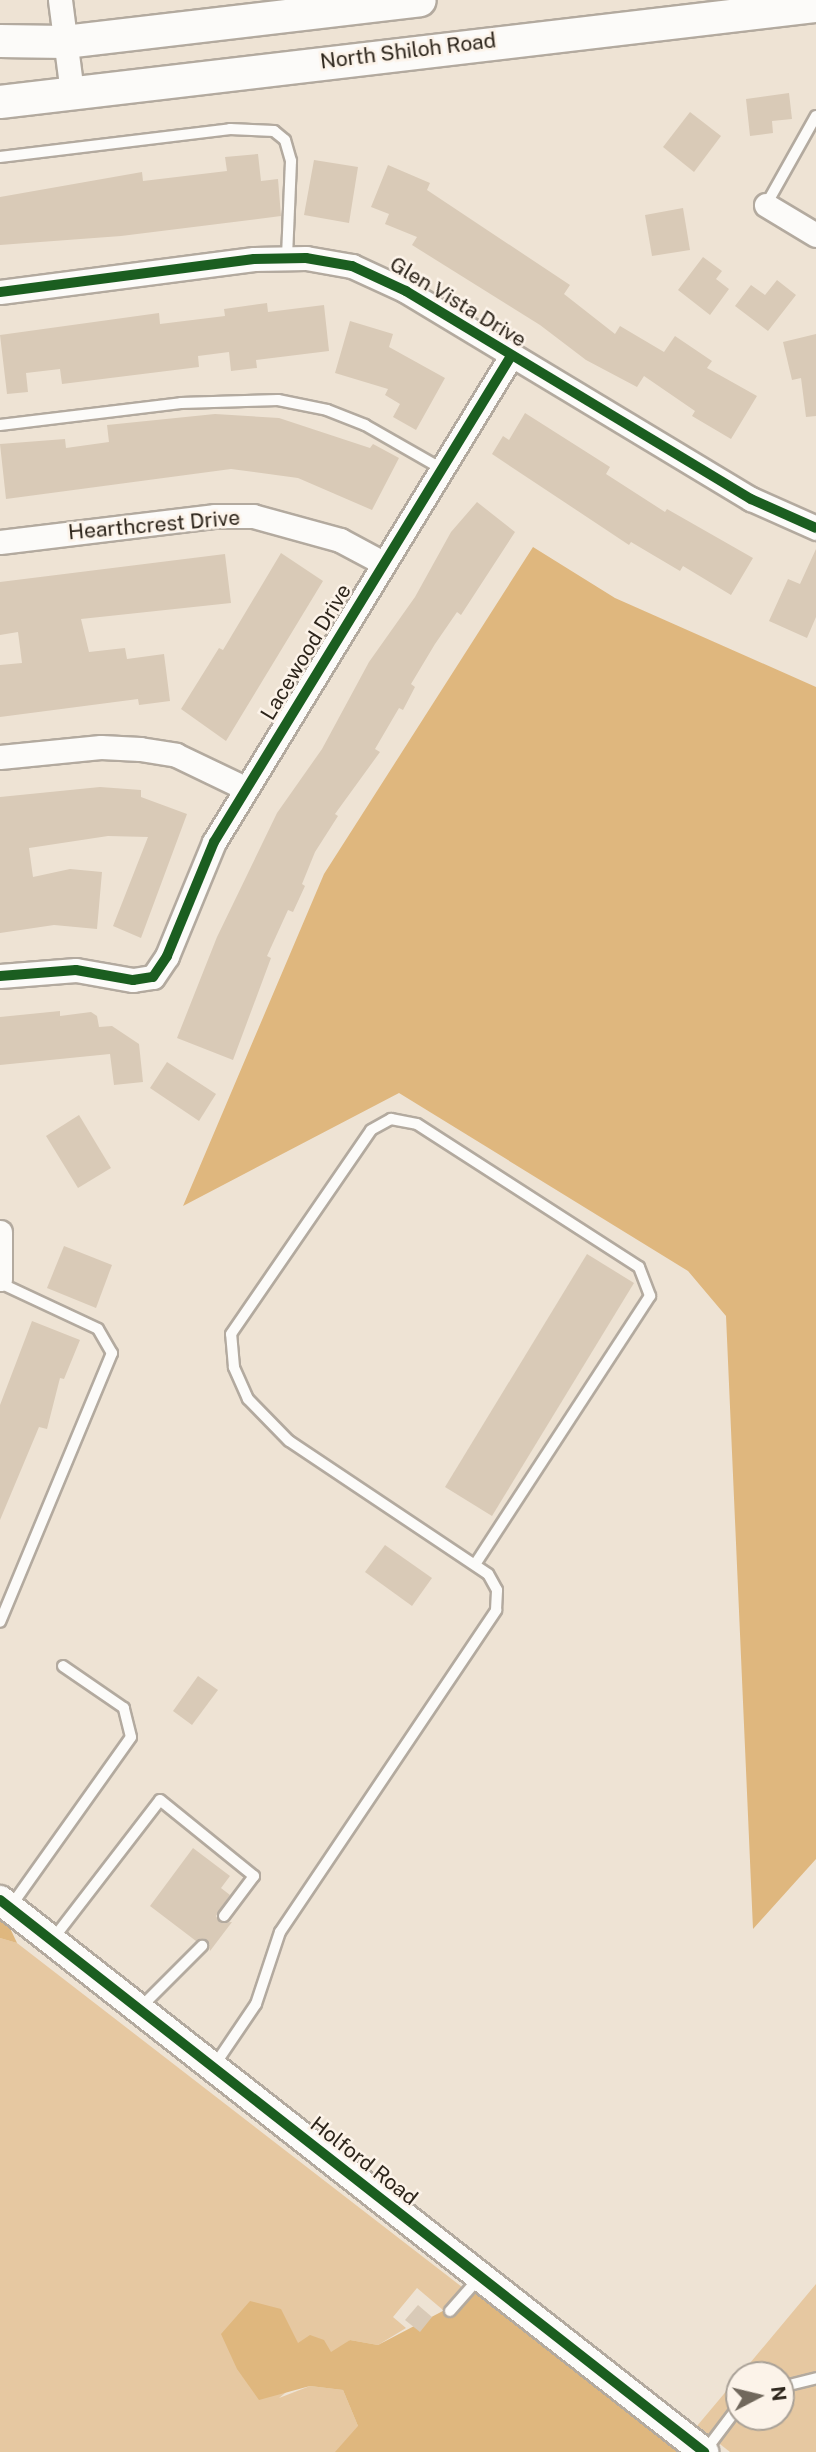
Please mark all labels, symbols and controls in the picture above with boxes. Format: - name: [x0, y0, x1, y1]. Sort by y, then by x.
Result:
- street label: North Shiloh Road: [319, 28, 497, 74]
- street label: Glen Vista Drive: [385, 251, 531, 353]
- street label: Hearthcrest Drive: [67, 505, 241, 545]
- street label: Lacewood Drive: [255, 579, 357, 725]
- street label: Holford Road: [305, 2111, 423, 2211]
- north arrow: [725, 2361, 795, 2431]
- text: N: [767, 2385, 791, 2402]

